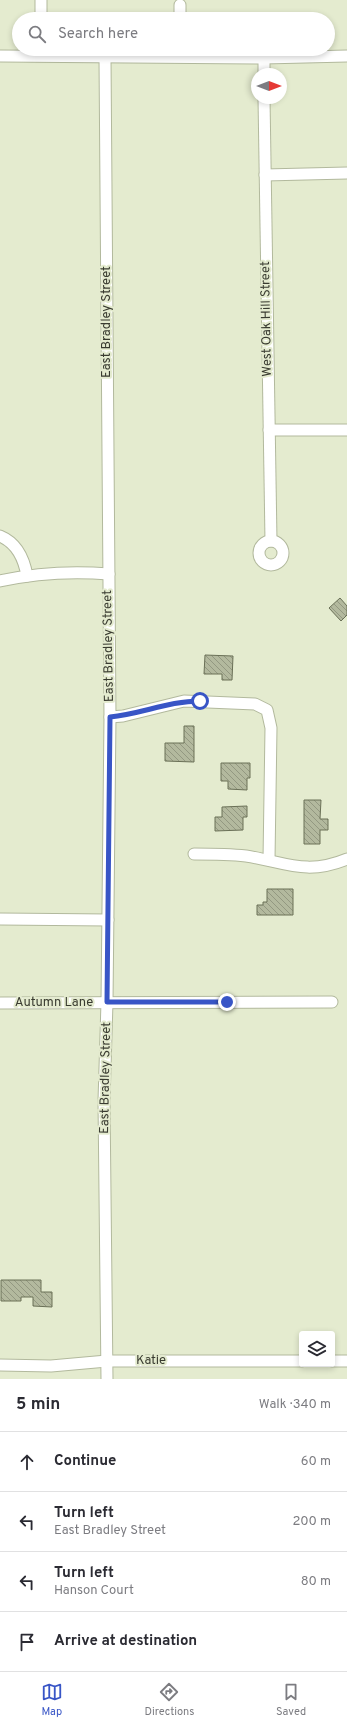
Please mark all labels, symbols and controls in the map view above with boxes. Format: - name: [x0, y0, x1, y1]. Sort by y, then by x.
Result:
- search box: [12, 12, 335, 56]
- icon: search: [26, 23, 48, 45]
- text: Search here: [58, 25, 138, 44]
- north arrow: [251, 68, 287, 104]
- street label: West Oak Hill Street: [258, 261, 276, 377]
- street label: East Bradley Street: [99, 266, 115, 378]
- street label: East Bradley Street: [100, 590, 118, 702]
- route start: [191, 692, 209, 710]
- route end: [218, 993, 236, 1011]
- street label: Autumn Lane: [15, 995, 93, 1011]
- street label: East Bradley Street: [97, 1022, 115, 1134]
- map controls: [299, 1331, 335, 1367]
- button: layers: [299, 1331, 335, 1367]
- street label: Katie: [136, 1353, 166, 1369]
- text: 5 min: [16, 1394, 60, 1416]
- text: Walk · 340 m: [259, 1397, 331, 1413]
- icon: ahead: [16, 1451, 38, 1473]
- text: Continue: [54, 1452, 116, 1471]
- text: 60 m: [301, 1454, 331, 1470]
- text: Turn left: [54, 1504, 114, 1523]
- icon: left: [16, 1511, 38, 1533]
- text: 200 m: [292, 1514, 331, 1530]
- text: East Bradley Street: [54, 1523, 166, 1539]
- text: Turn left: [54, 1564, 114, 1583]
- icon: left: [16, 1571, 38, 1593]
- text: 80 m: [301, 1574, 331, 1590]
- text: Hanson Court: [54, 1583, 134, 1599]
- icon: arrive: [16, 1631, 38, 1653]
- text: Arrive at destination: [54, 1632, 197, 1651]
- tab: Map: [41, 1681, 63, 1719]
- tab: Directions: [144, 1681, 194, 1719]
- tab: Saved: [276, 1681, 306, 1719]

